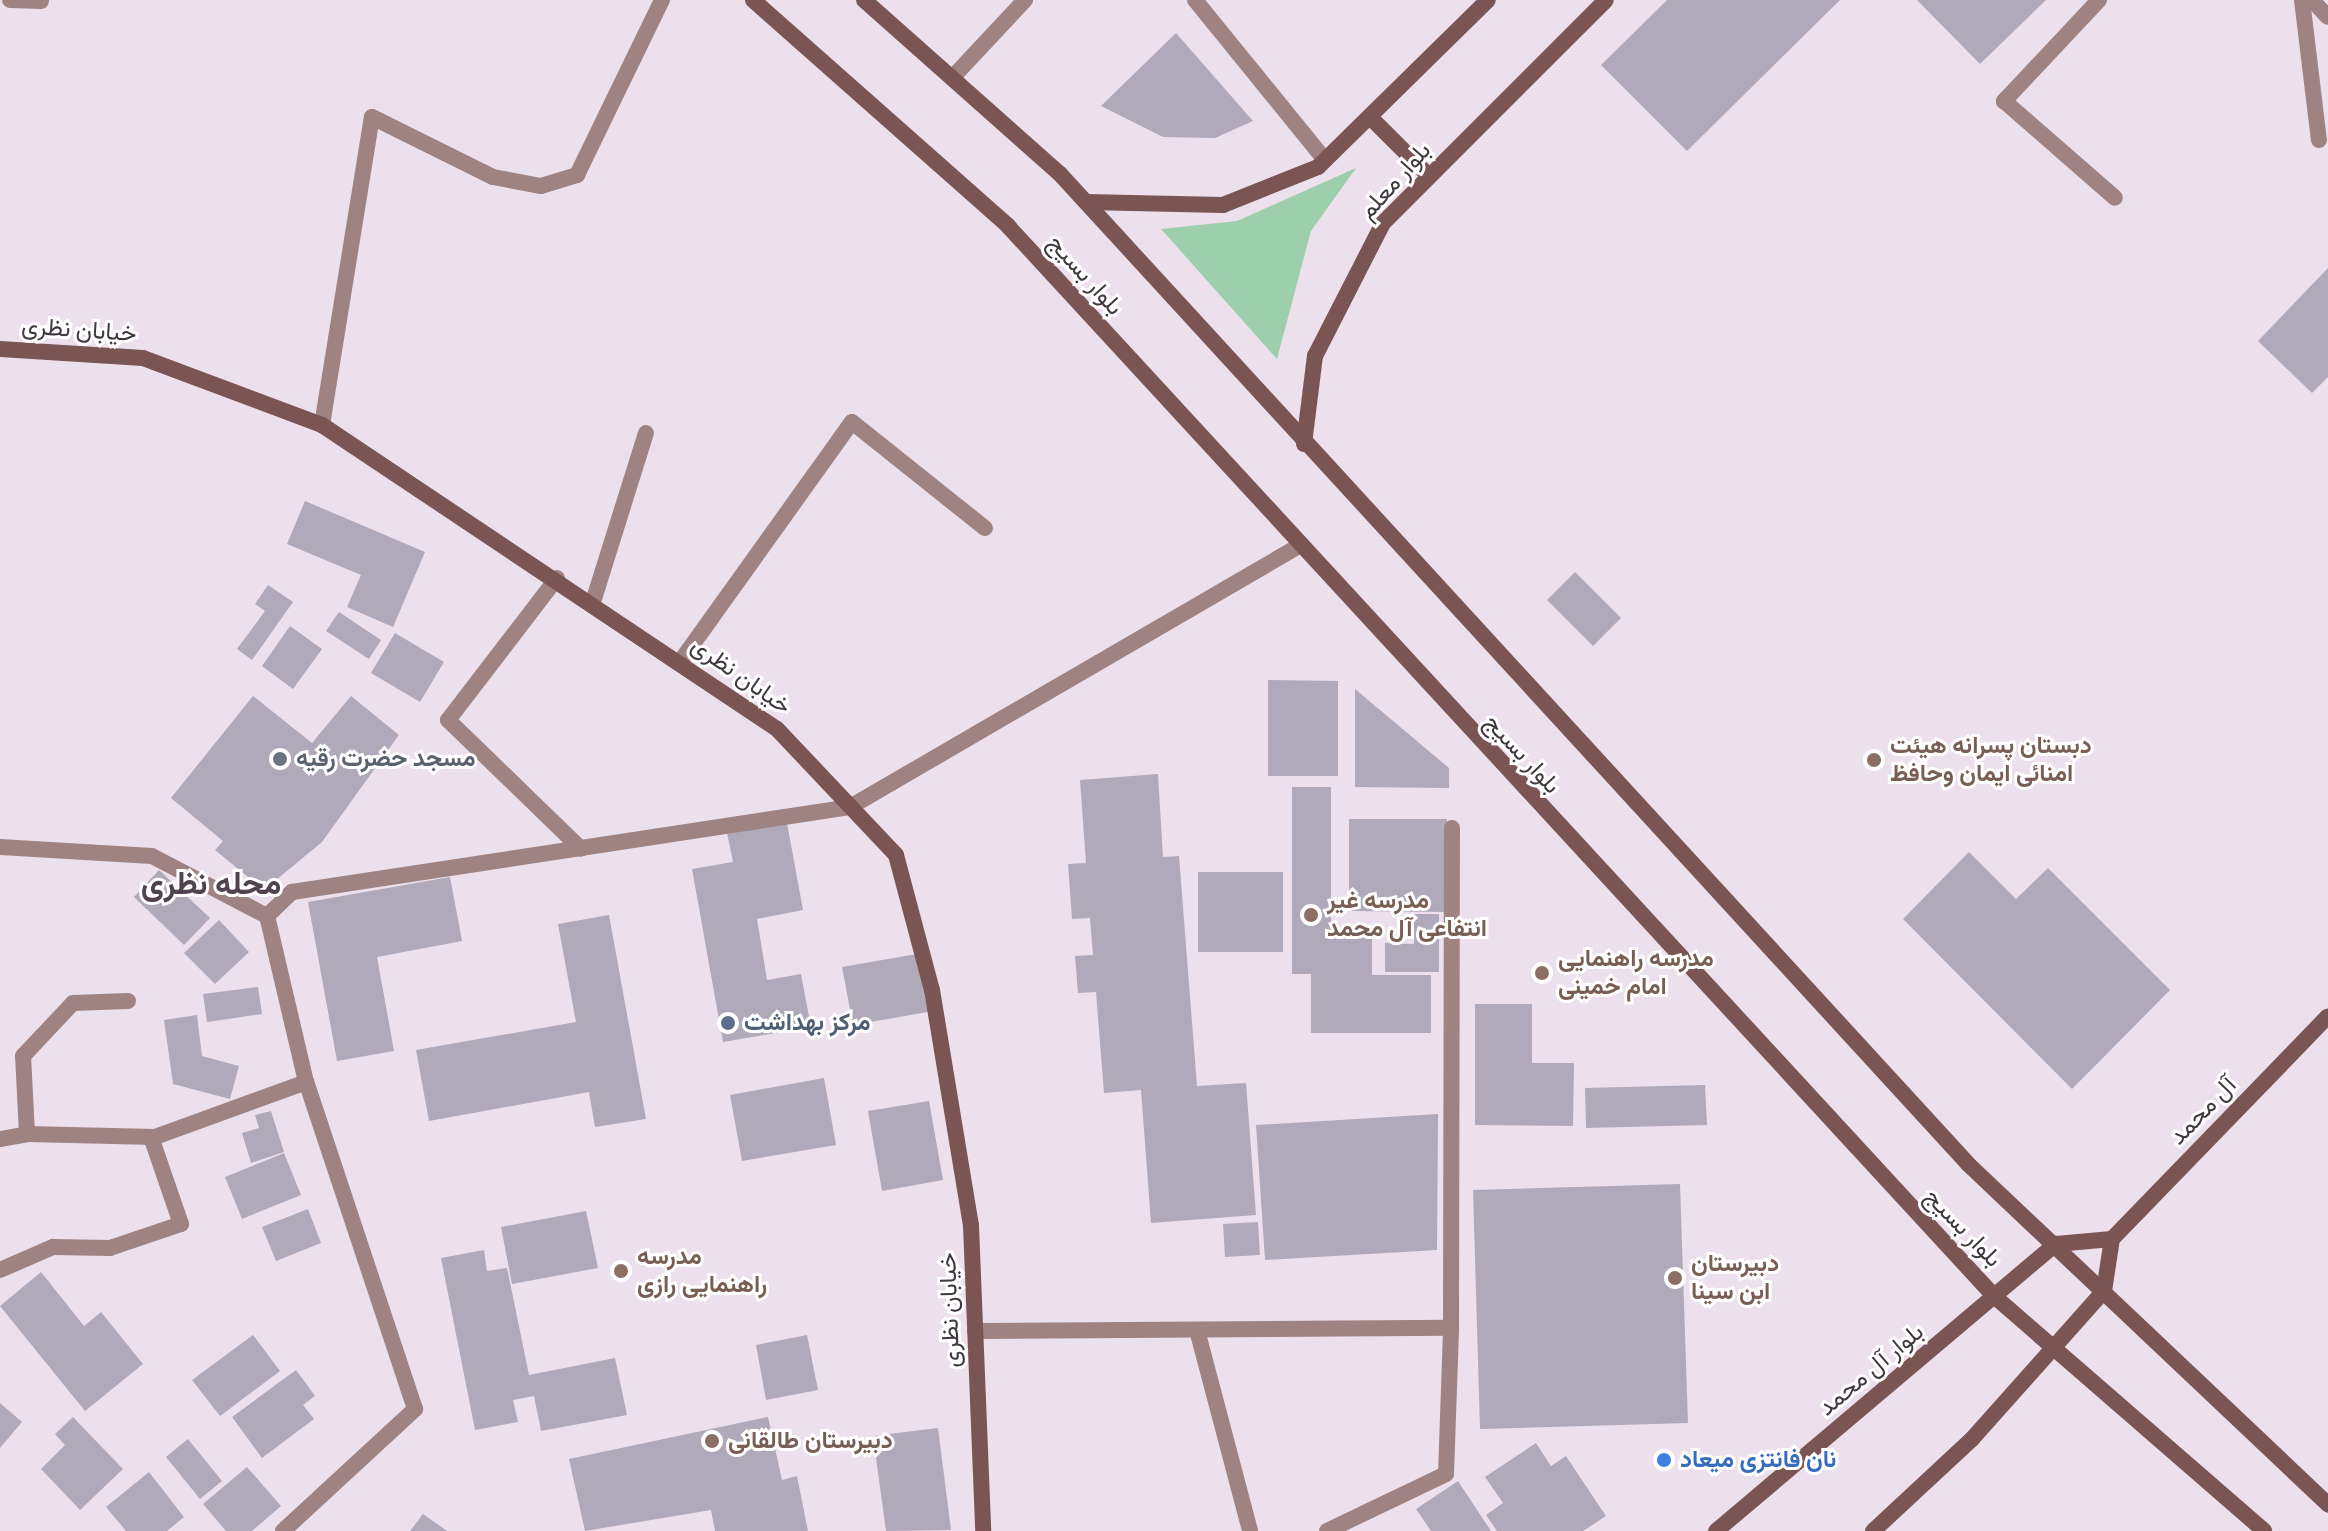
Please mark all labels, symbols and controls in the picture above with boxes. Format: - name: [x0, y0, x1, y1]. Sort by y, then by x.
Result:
- street label: بلوار معلم: [1353, 136, 1437, 226]
- street label: بلوار بسیج: [1041, 229, 1129, 321]
- street label: خیابان نظری: [20, 312, 138, 348]
- street label: خیابان نظری: [685, 631, 797, 721]
- street label: بلوار بسیج: [1478, 708, 1566, 800]
- place label: دبستان پسرانه هیئت امنائی ایمان وحافظ: [1890, 732, 2092, 788]
- place label: مسجد حضرت رقیه: [296, 745, 476, 773]
- marker: مسجد حضرت رقیه: [271, 750, 289, 768]
- marker: دبستان پسرانه هیئت امنائی ایمان وحافظ: [1865, 751, 1883, 769]
- district label: محله نظری: [141, 864, 281, 902]
- place label: مدرسه غیر انتفاعی آل محمد: [1327, 887, 1487, 943]
- marker: مدرسه غیر انتفاعی آل محمد: [1302, 906, 1320, 924]
- place label: مدرسه راهنمایی امام خمینی: [1558, 945, 1714, 1001]
- marker: مدرسه راهنمایی امام خمینی: [1533, 964, 1551, 982]
- place label: مرکز بهداشت: [744, 1009, 870, 1037]
- marker: مرکز بهداشت: [719, 1014, 737, 1032]
- street label: آل محمد: [2164, 1071, 2242, 1151]
- street label: بلوار بسیج: [1918, 1183, 2008, 1273]
- place label: مدرسه راهنمایی رازی: [637, 1243, 767, 1299]
- place label: دبیرستان ابن سینا: [1691, 1250, 1779, 1306]
- street label: خیابان نظری: [934, 1252, 966, 1368]
- marker: مدرسه راهنمایی رازی: [612, 1262, 630, 1280]
- marker: دبیرستان ابن سینا: [1666, 1269, 1684, 1287]
- street label: بلوار آل محمد: [1813, 1318, 1929, 1422]
- place label: دبیرستان طالقانی: [728, 1427, 893, 1455]
- marker: دبیرستان طالقانی: [703, 1432, 721, 1450]
- place label: نان فانتزی میعاد: [1680, 1446, 1836, 1474]
- marker: نان فانتزی میعاد: [1655, 1451, 1673, 1469]

